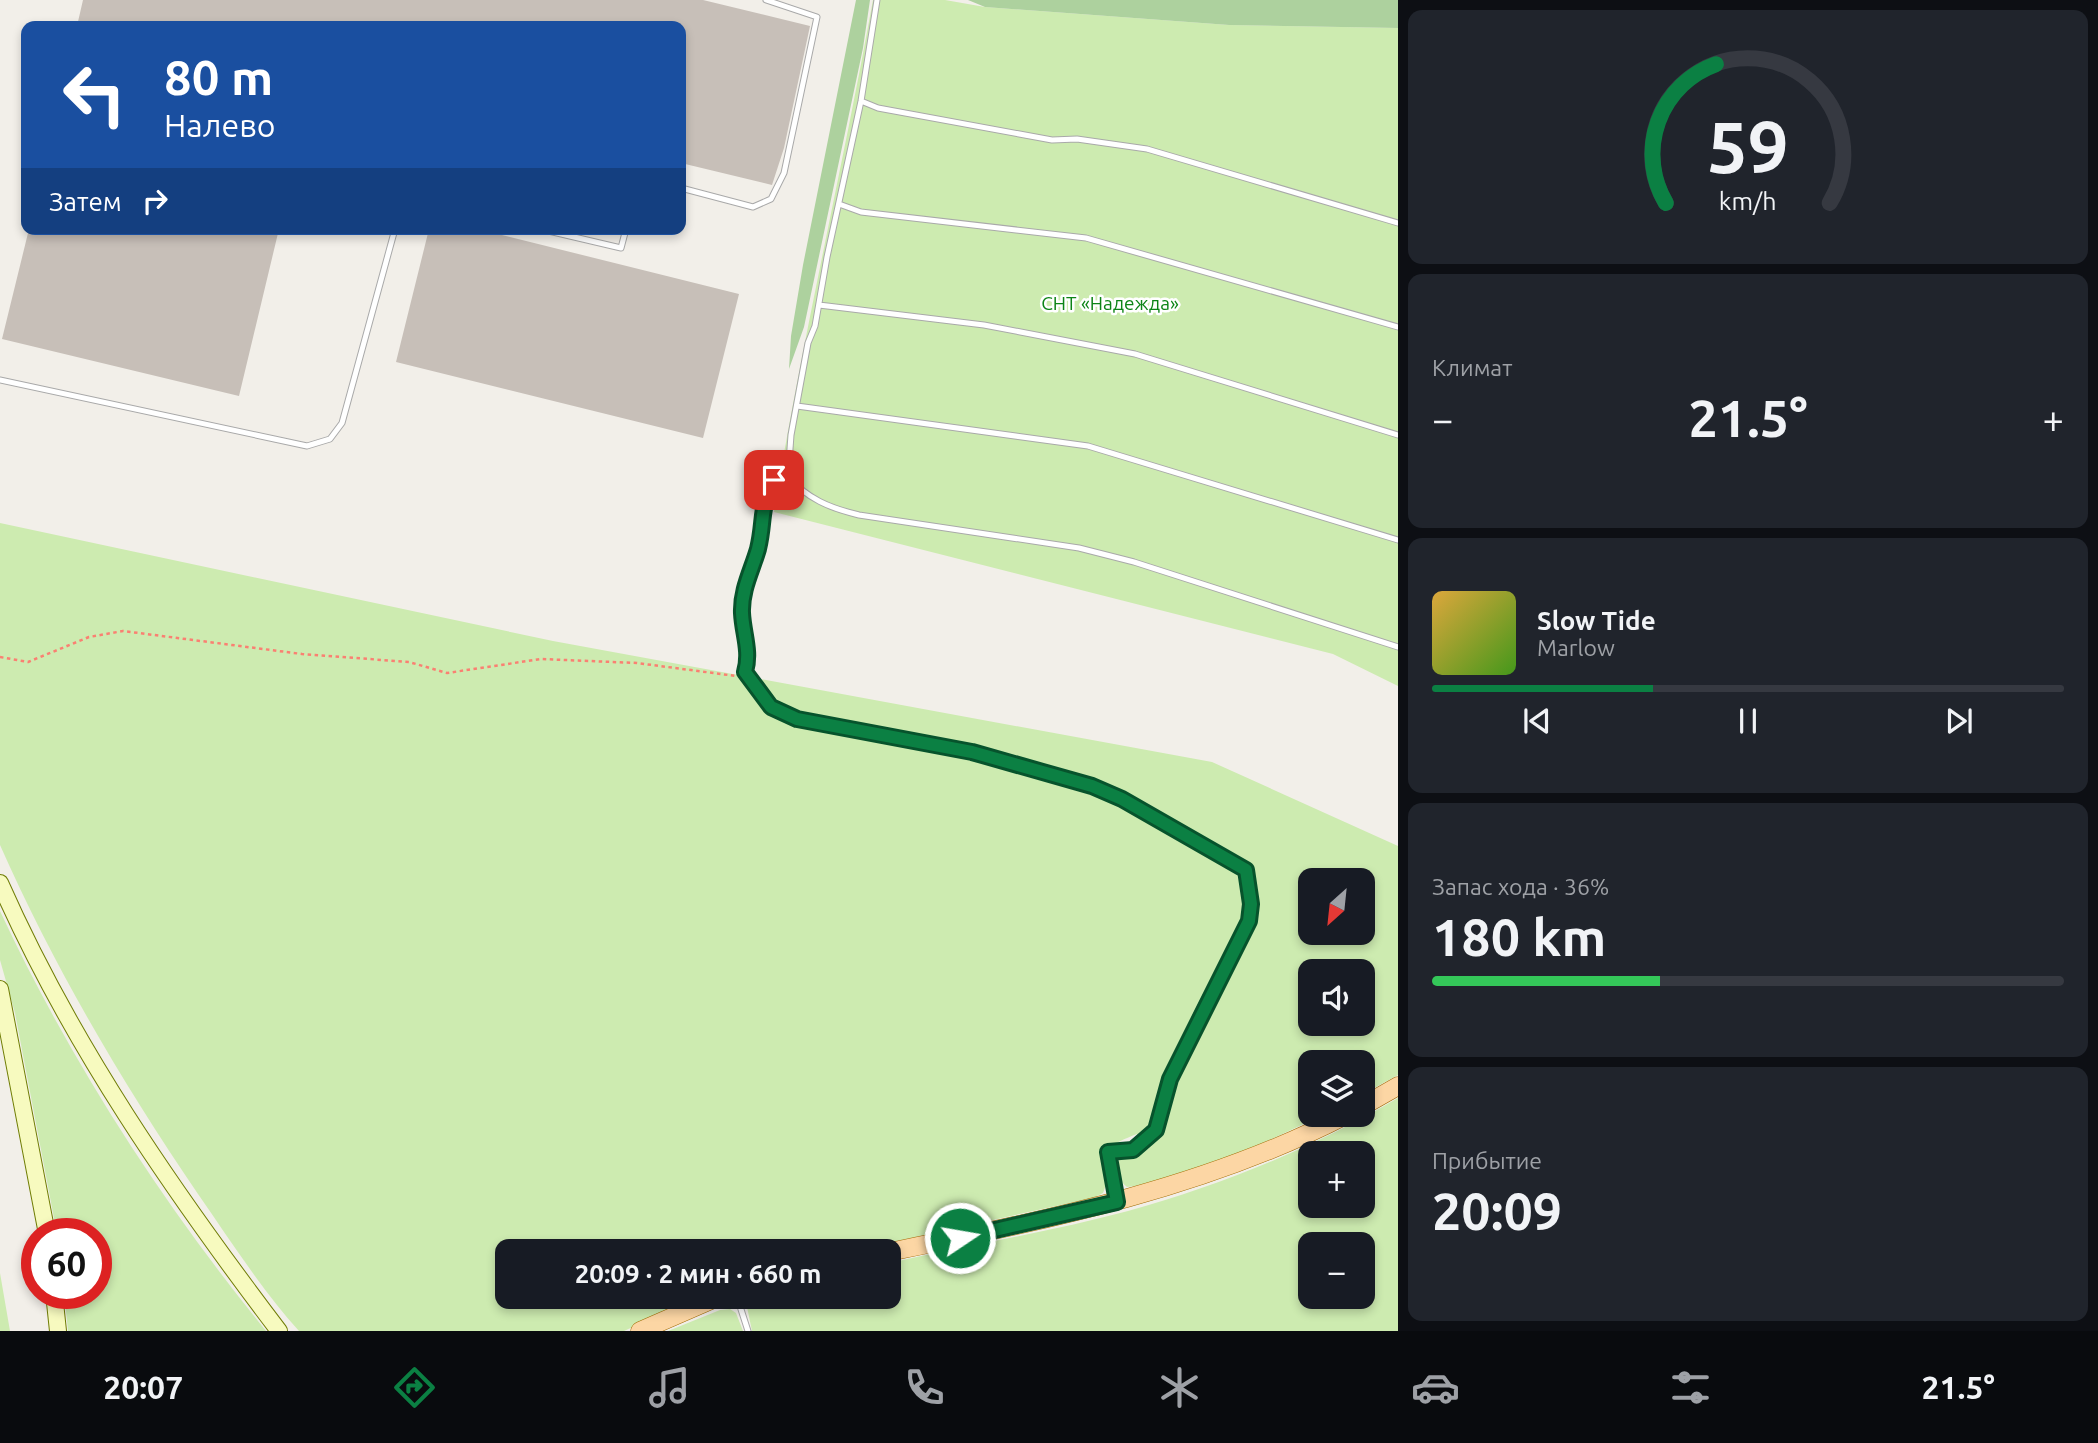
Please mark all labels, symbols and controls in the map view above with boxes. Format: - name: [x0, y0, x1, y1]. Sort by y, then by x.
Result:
- icon: left: [49, 49, 140, 140]
- text: 80 m: [164, 49, 273, 104]
- text: 59: [1707, 105, 1789, 187]
- text: Налево: [164, 107, 276, 143]
- icon: right: [136, 182, 174, 220]
- text: Затем: [49, 187, 122, 216]
- text: km/h: [1719, 187, 1777, 215]
- park label: СНТ «Надежда»: [1041, 292, 1179, 314]
- text: Климат: [1432, 355, 1512, 380]
- text: 21.5°: [1688, 389, 1808, 447]
- text: −: [1432, 398, 1453, 440]
- text: +: [2043, 398, 2064, 440]
- pin: [744, 450, 804, 510]
- icon: arrive: [755, 461, 793, 499]
- text: Slow Tide: [1537, 606, 1656, 635]
- text: Marlow: [1537, 635, 1615, 660]
- icon: previous: [1518, 702, 1556, 740]
- icon: pause: [1729, 702, 1767, 740]
- icon: next: [1940, 702, 1978, 740]
- north arrow: [1298, 868, 1376, 945]
- map controls: [1298, 868, 1375, 1309]
- text: Запас хода · 36%: [1432, 874, 1609, 899]
- text: 180 km: [1432, 908, 1606, 966]
- button: sound: [1298, 959, 1375, 1036]
- button: layers: [1298, 1050, 1375, 1127]
- button: +: [1298, 1141, 1375, 1218]
- text: Прибытие: [1432, 1148, 1542, 1173]
- text: 20:09: [1432, 1182, 1562, 1240]
- position arrow: [923, 1201, 997, 1275]
- speed limit sign: 60: [21, 1218, 112, 1309]
- button: −: [1298, 1232, 1375, 1309]
- text: 20:09 · 2 мин · 660 m: [575, 1259, 821, 1288]
- icon: directions: [390, 1363, 439, 1412]
- icon: music: [645, 1363, 694, 1412]
- icon: phone: [900, 1363, 949, 1412]
- icon: climate: [1155, 1363, 1204, 1412]
- icon: car: [1411, 1363, 1460, 1412]
- icon: filters: [1666, 1363, 1715, 1412]
- text: 20:07: [103, 1369, 183, 1405]
- text: 21.5°: [1921, 1369, 1995, 1405]

